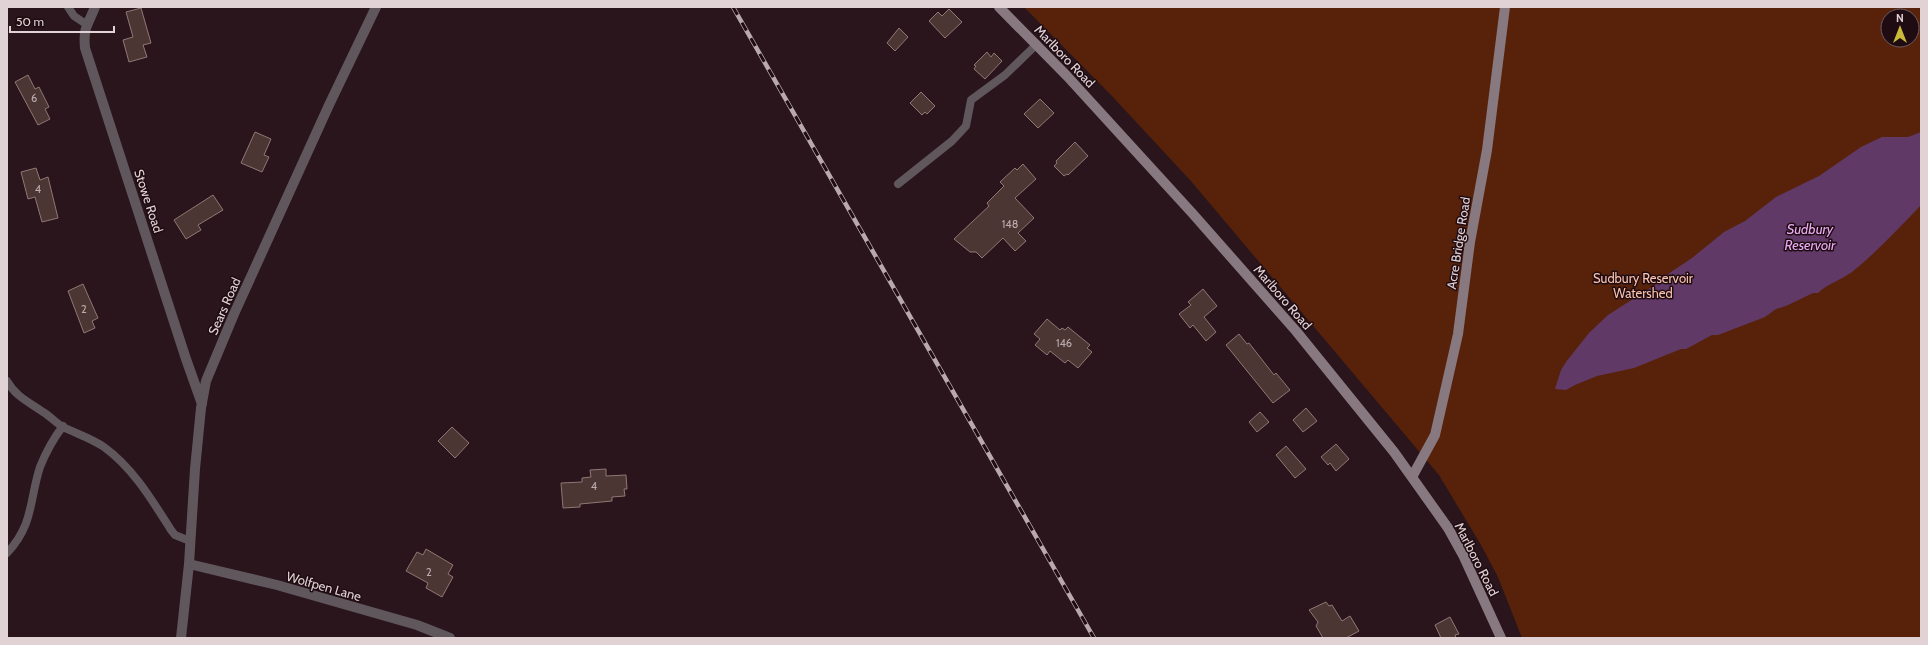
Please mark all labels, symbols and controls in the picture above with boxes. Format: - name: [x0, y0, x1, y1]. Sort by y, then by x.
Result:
- scale bar: [10, 8, 114, 34]
- north arrow: [1880, 8, 1920, 48]
- text: N: [1896, 11, 1904, 25]
- text: 50 m: [16, 14, 44, 29]
- street label: Marlboro Road: [1031, 21, 1099, 91]
- house number: 6: [31, 91, 37, 105]
- street label: Stowe Road: [131, 167, 167, 235]
- house number: 4: [35, 182, 42, 196]
- street label: Acre Bridge Road: [1443, 196, 1473, 290]
- house number: 148: [1002, 217, 1018, 231]
- water label: Sudbury Reservoir: [1785, 220, 1836, 254]
- street label: Marlboro Road: [1251, 261, 1315, 333]
- park label: Sudbury Reservoir Watershed: [1593, 270, 1694, 301]
- street label: Sears Road: [204, 275, 244, 337]
- house number: 2: [81, 302, 87, 316]
- house number: 146: [1056, 336, 1072, 350]
- house number: 4: [591, 479, 598, 493]
- street label: Marlboro Road: [1452, 520, 1502, 598]
- house number: 2: [426, 565, 432, 579]
- street label: Wolfpen Lane: [285, 568, 364, 604]

